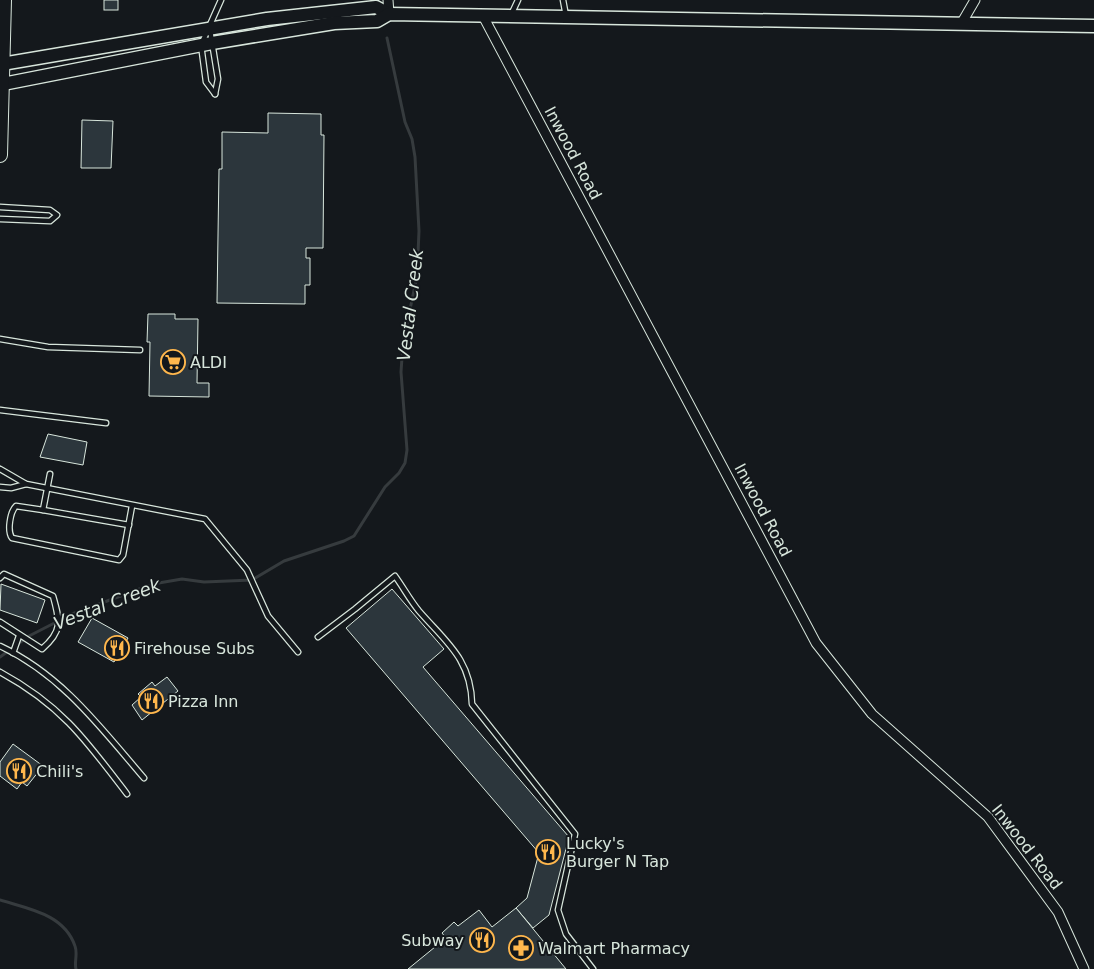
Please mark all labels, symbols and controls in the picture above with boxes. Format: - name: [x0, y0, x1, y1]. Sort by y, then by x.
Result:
- street label: Inwood Road: [540, 103, 606, 203]
- water label: Vestal Creek: [393, 246, 428, 362]
- supermarket icon: ALDI: [160, 349, 186, 375]
- place label: ALDI: [190, 353, 227, 372]
- street label: Inwood Road: [730, 460, 796, 560]
- water label: Vestal Creek: [50, 573, 165, 634]
- restaurant icon: Firehouse Subs: [104, 635, 130, 661]
- place label: Firehouse Subs: [134, 639, 255, 658]
- restaurant icon: Pizza Inn: [138, 688, 164, 714]
- place label: Pizza Inn: [168, 692, 238, 711]
- restaurant icon: Chili's: [6, 758, 32, 784]
- place label: Chili's: [36, 762, 83, 781]
- street label: Inwood Road: [988, 801, 1066, 893]
- place label: Lucky's Burger N Tap: [566, 834, 669, 871]
- restaurant icon: Lucky's Burger N Tap: [535, 839, 561, 865]
- restaurant icon: Subway: [469, 927, 495, 953]
- place label: Subway: [401, 931, 464, 950]
- pharmacy icon: Walmart Pharmacy: [508, 935, 534, 961]
- place label: Walmart Pharmacy: [538, 939, 690, 958]

